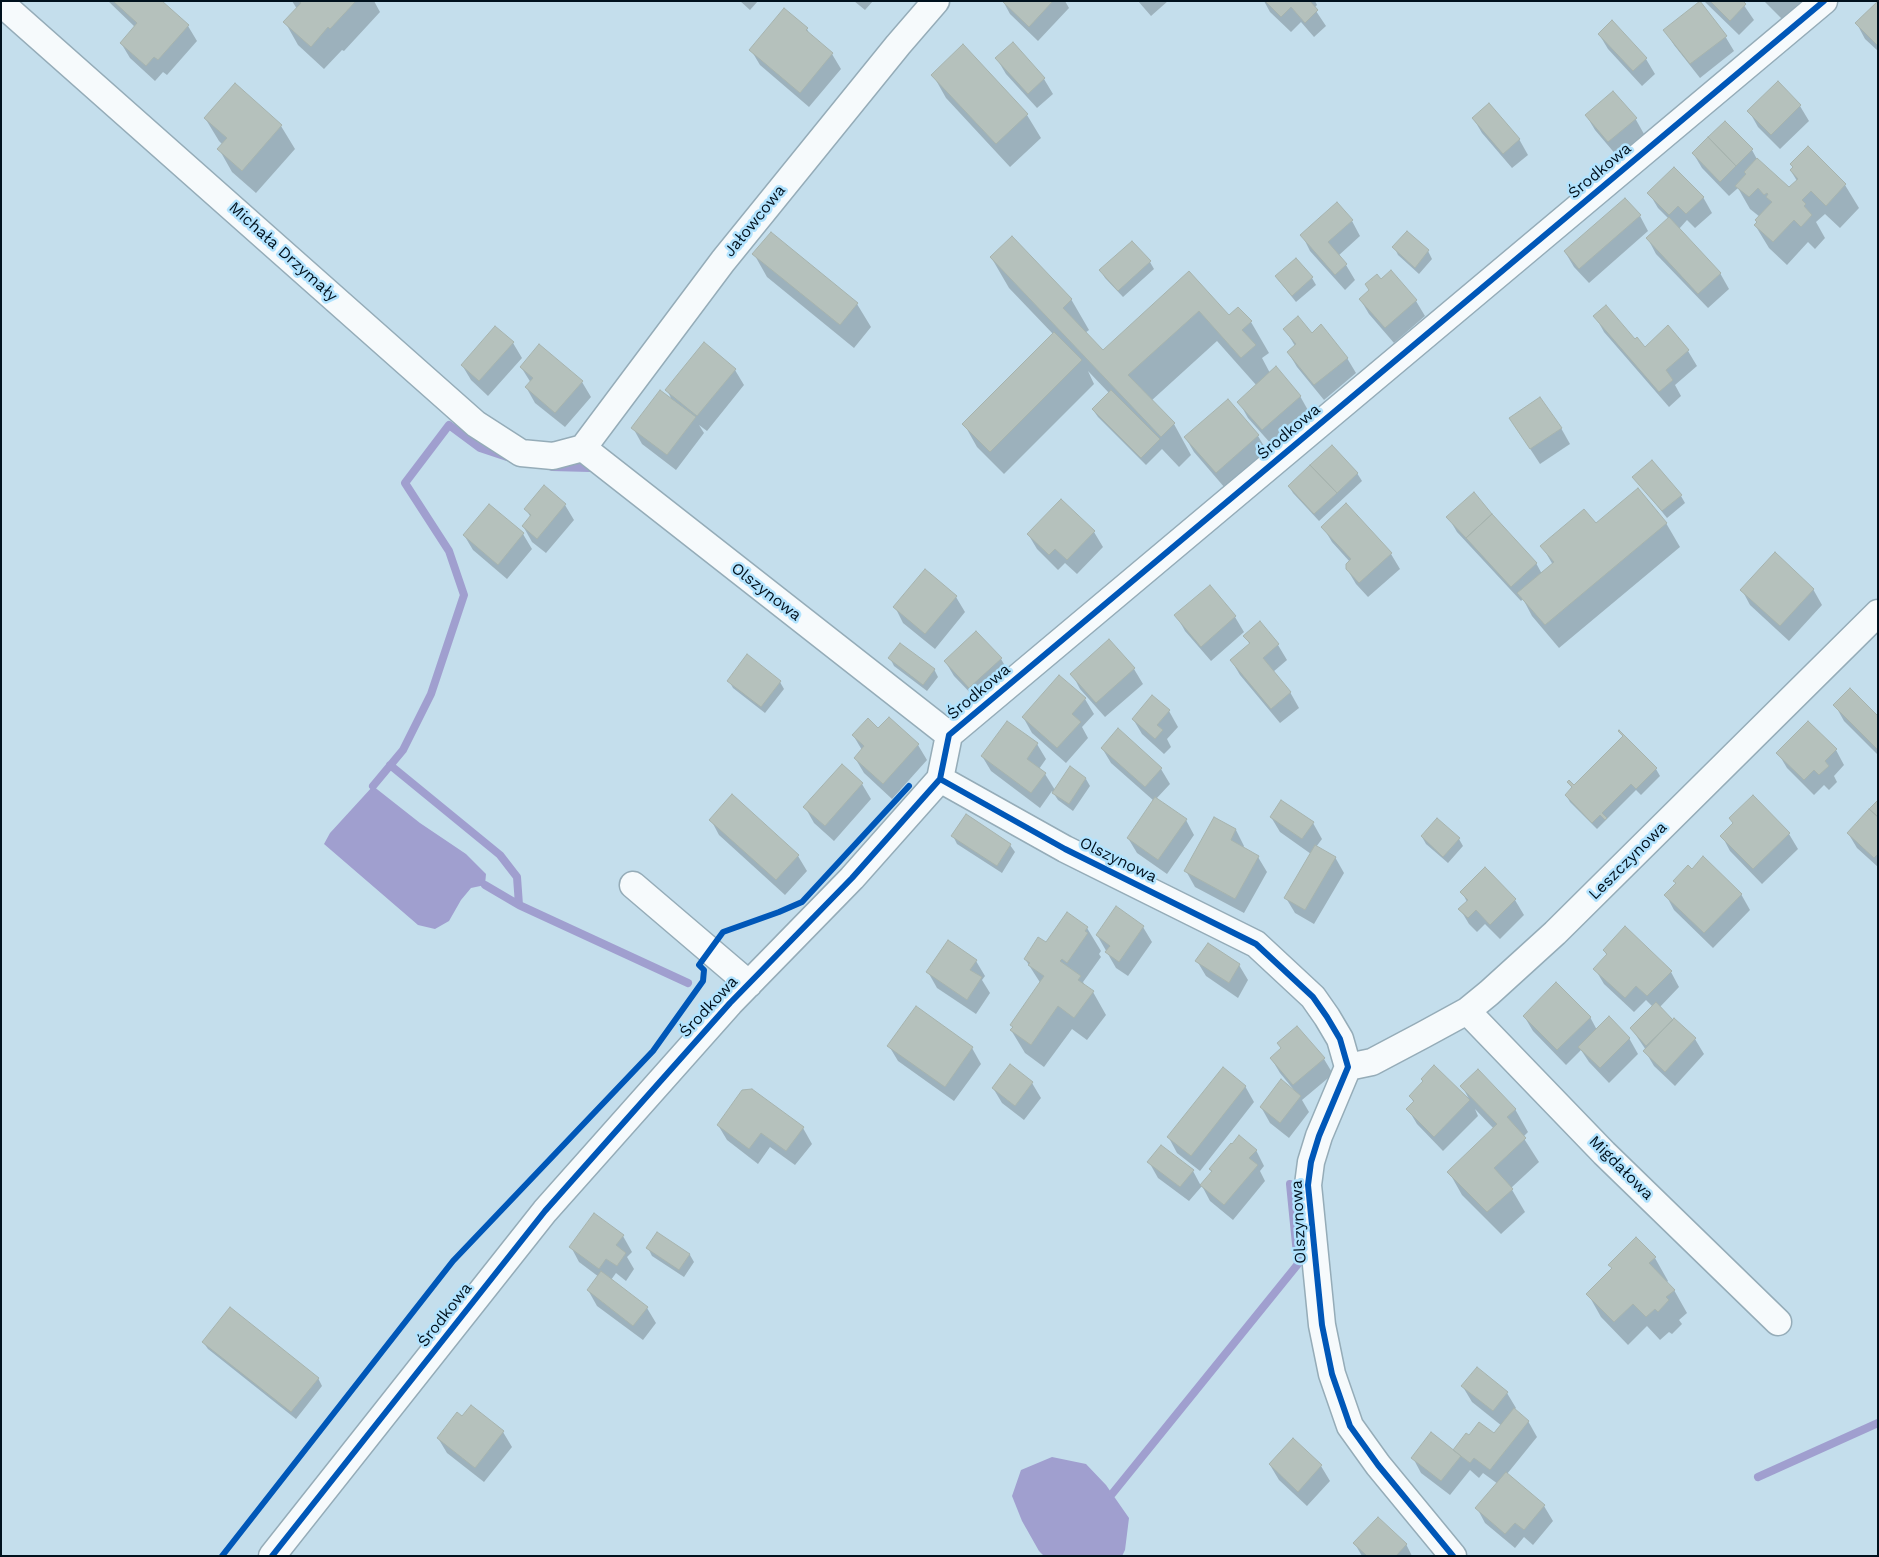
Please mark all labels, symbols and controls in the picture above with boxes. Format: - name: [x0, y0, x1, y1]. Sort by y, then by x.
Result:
- street label: Środkowa: [1565, 139, 1635, 203]
- street label: Jałowcowa: [720, 181, 790, 261]
- street label: Michała Drzymały: [225, 198, 341, 306]
- street label: Środkowa: [1254, 400, 1324, 464]
- street label: Olszynowa: [727, 559, 805, 625]
- street label: Środkowa: [944, 660, 1014, 724]
- street label: Leszczynowa: [1585, 818, 1671, 904]
- street label: Olszynowa: [1076, 833, 1160, 887]
- street label: Środkowa: [676, 972, 742, 1042]
- street label: Migdałowa: [1585, 1132, 1657, 1204]
- street label: Olszynowa: [1287, 1180, 1311, 1264]
- street label: Środkowa: [414, 1279, 476, 1351]

